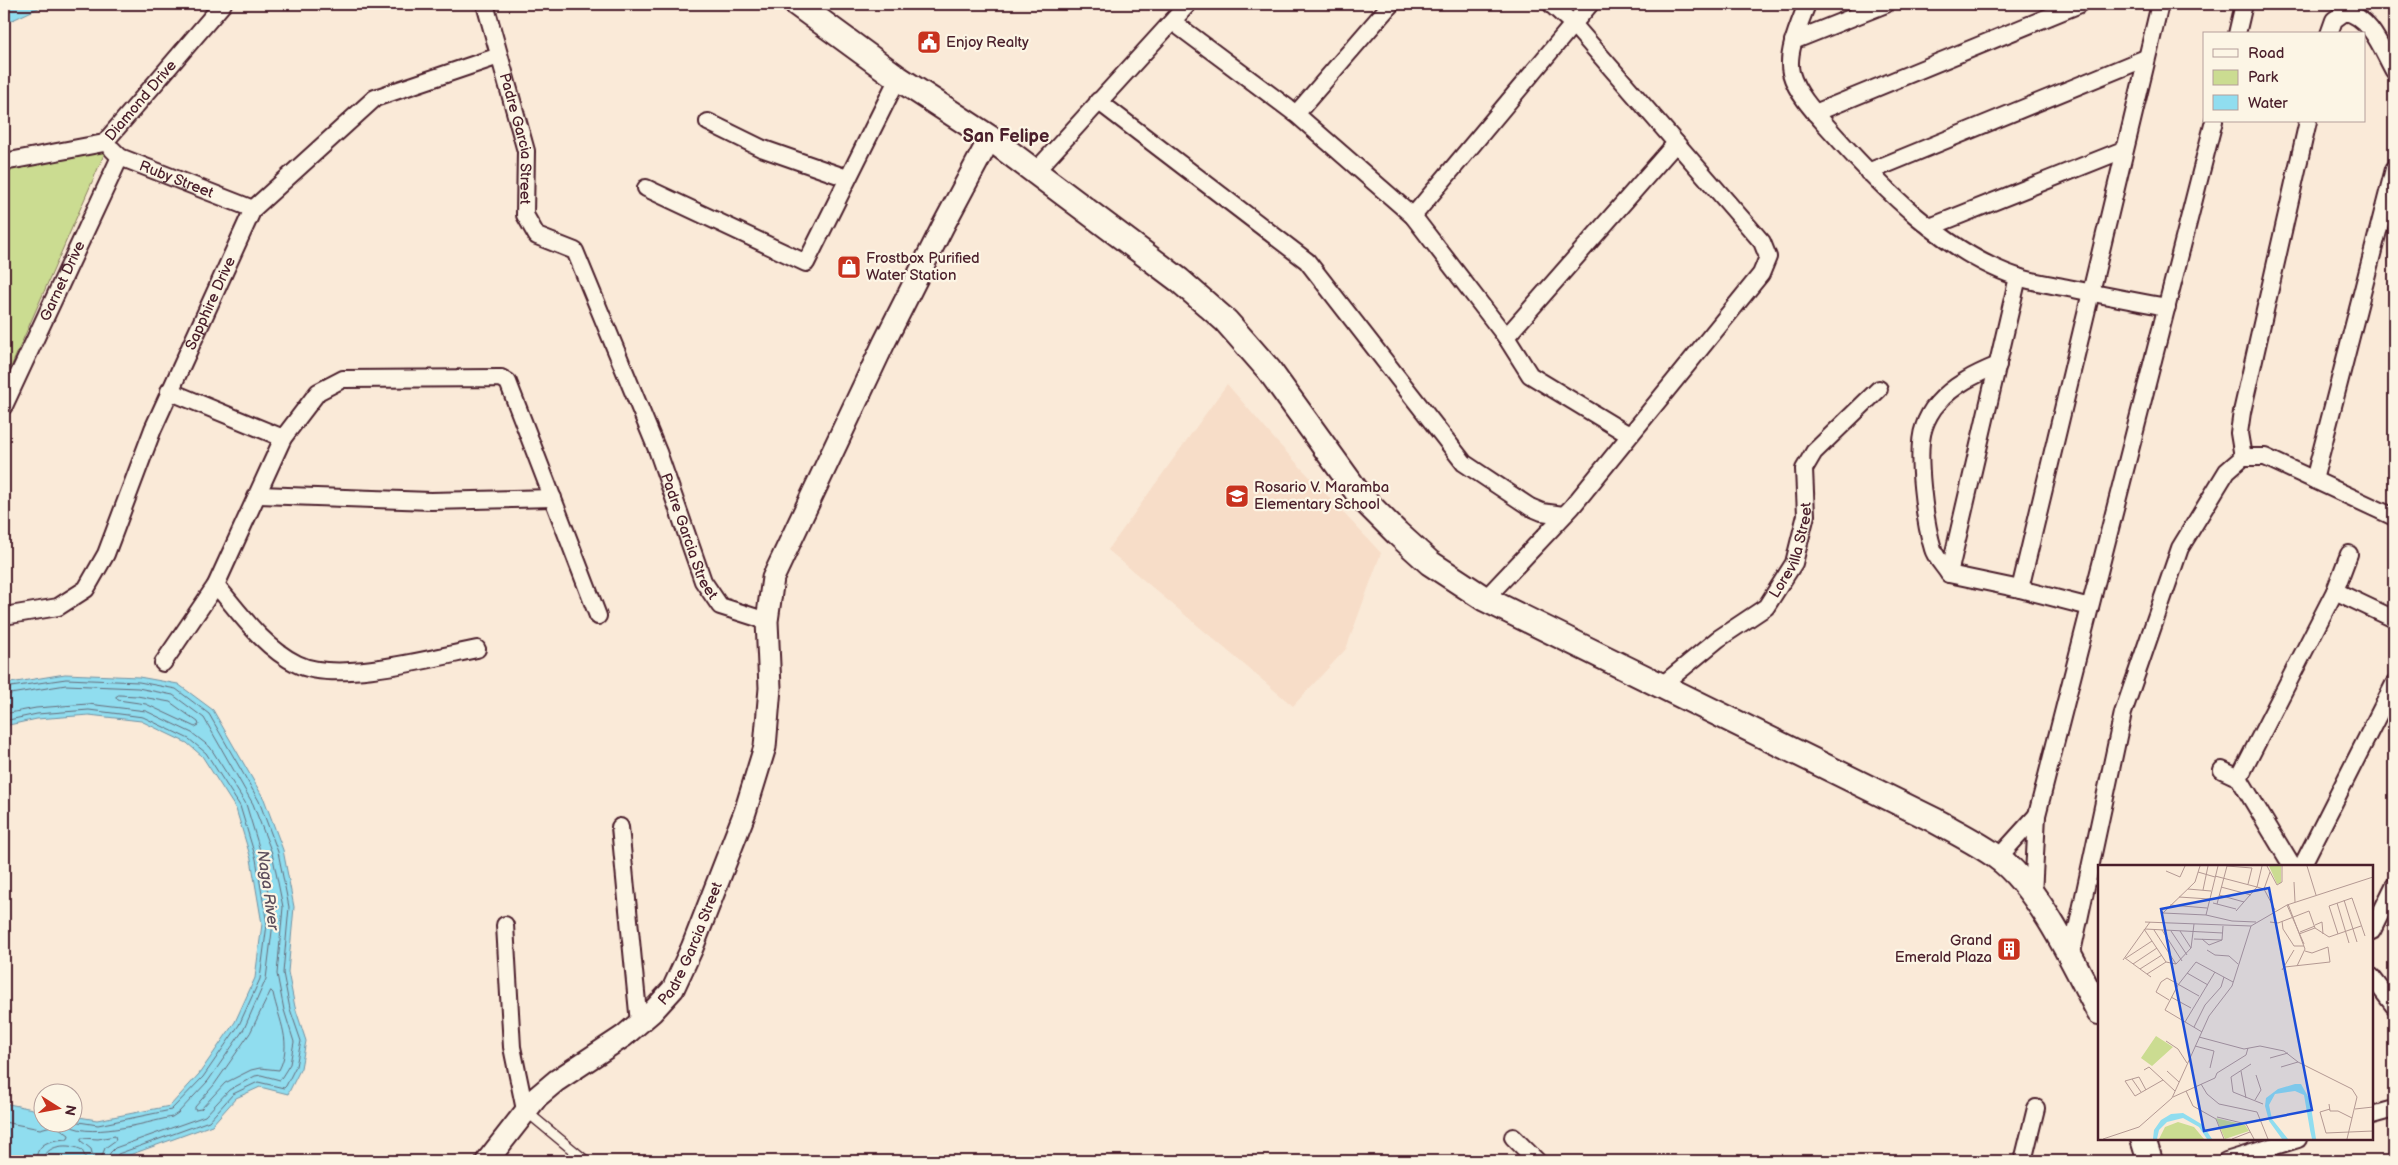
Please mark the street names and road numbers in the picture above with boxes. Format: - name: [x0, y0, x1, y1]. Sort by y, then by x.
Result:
- street label: Diamond Drive: [101, 56, 181, 145]
- street label: Padre Garcia Street: [495, 71, 535, 205]
- street label: Ruby Street: [137, 156, 217, 203]
- street label: Garnet Drive: [36, 238, 90, 324]
- street label: Sapphire Drive: [181, 254, 240, 353]
- street label: Padre Garcia Street: [656, 471, 722, 604]
- street label: Lorevilla Street: [1765, 502, 1816, 602]
- street label: Padre Garcia Street: [654, 879, 727, 1009]

